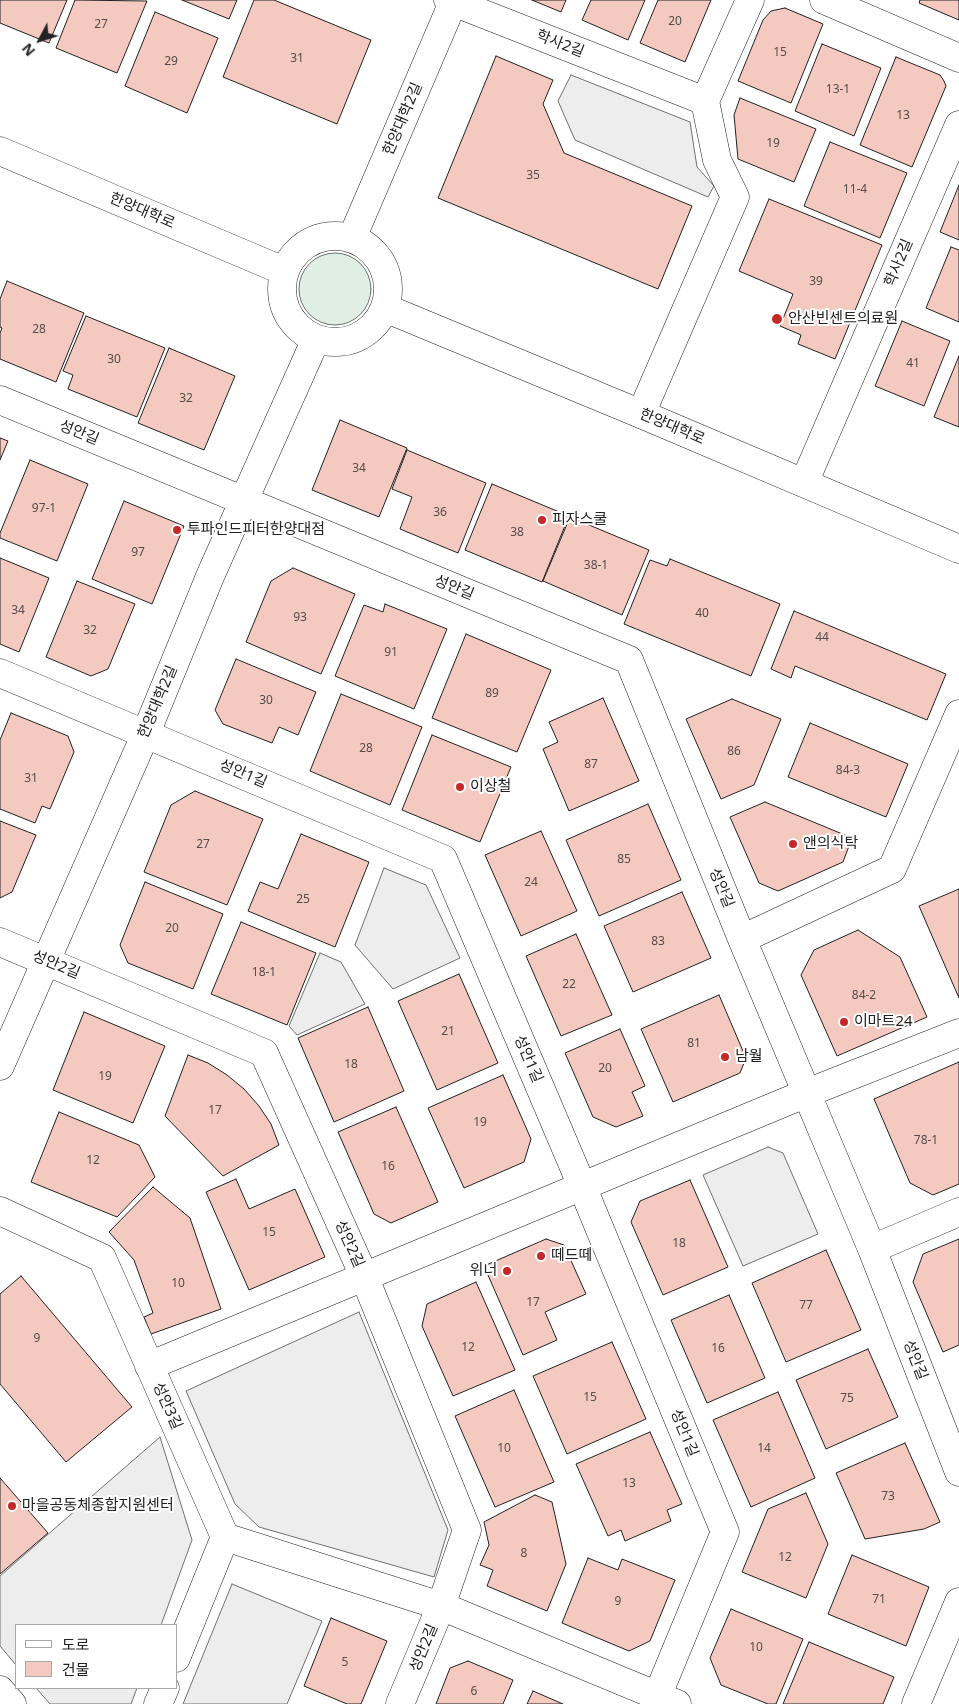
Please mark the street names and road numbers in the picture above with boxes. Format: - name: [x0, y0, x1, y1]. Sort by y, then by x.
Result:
- street label: 학사2길: [533, 27, 587, 61]
- street label: 한양대학2길: [380, 80, 426, 158]
- street label: 한양대학로: [107, 189, 177, 233]
- street label: 학사2길: [881, 236, 917, 290]
- street label: 한양대학로: [637, 405, 707, 449]
- street label: 성안길: [56, 417, 102, 449]
- street label: 성안길: [431, 572, 477, 604]
- street label: 한양대학2길: [135, 663, 181, 741]
- street label: 성안1길: [216, 756, 270, 792]
- street label: 성안길: [705, 865, 737, 911]
- street label: 성안2길: [29, 947, 83, 983]
- street label: 성안1길: [510, 1032, 546, 1086]
- street label: 성안2길: [331, 1218, 367, 1270]
- street label: 성안길: [899, 1337, 931, 1383]
- street label: 성안3길: [149, 1380, 185, 1432]
- street label: 성안1길: [666, 1406, 702, 1460]
- street label: 성안2길: [406, 1621, 442, 1675]

